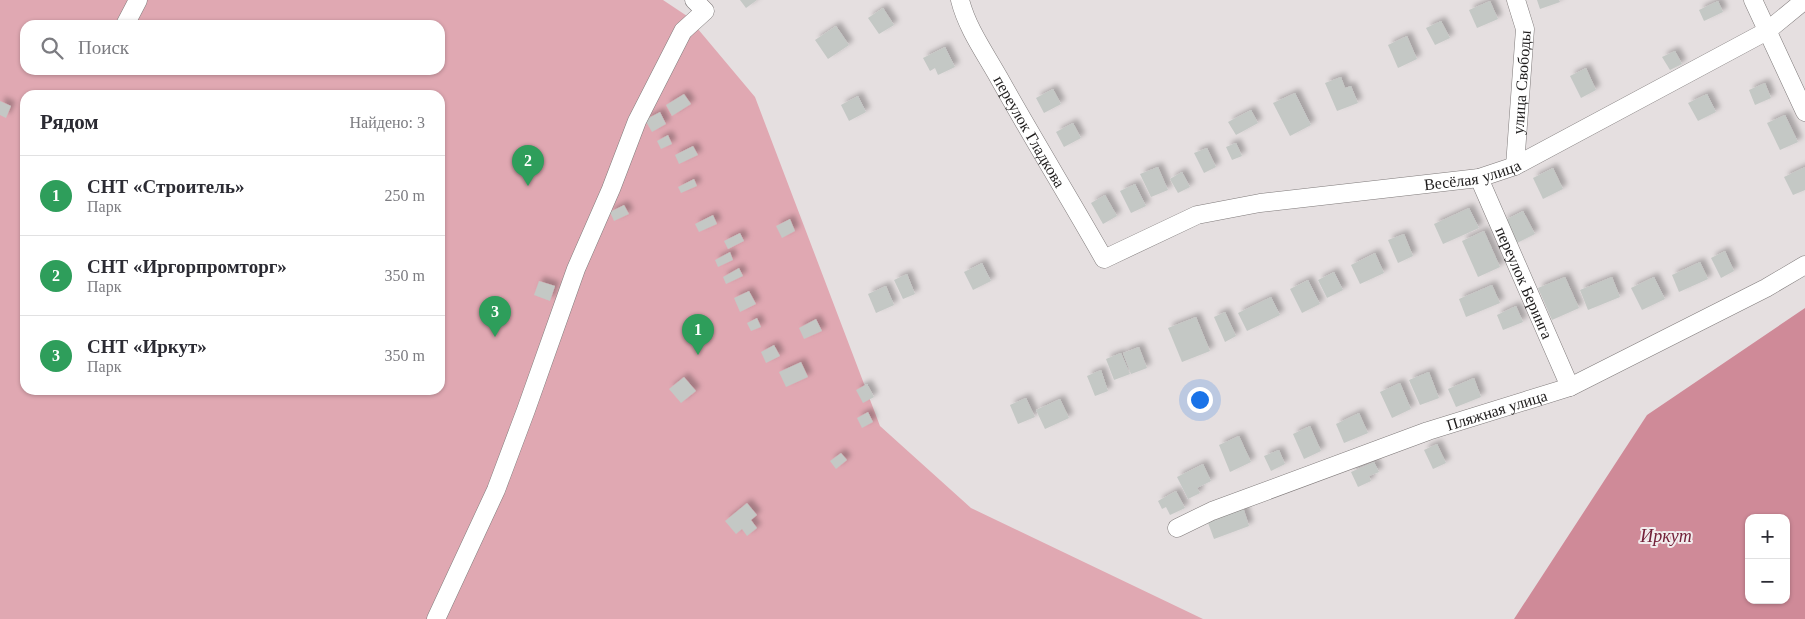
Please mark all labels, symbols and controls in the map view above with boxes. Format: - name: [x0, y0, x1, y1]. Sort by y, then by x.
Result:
- search box: [20, 20, 445, 75]
- street label: улица Свободы: [1509, 29, 1534, 135]
- icon: search: [38, 34, 66, 62]
- text: Поиск: [78, 37, 129, 58]
- street label: переулок Гладкова: [990, 73, 1068, 190]
- text: Рядом: [40, 110, 99, 134]
- text: Найдено: 3: [350, 114, 425, 131]
- pin: 2: [512, 145, 544, 186]
- street label: Весёлая улица: [1423, 157, 1524, 193]
- text: СНТ «Строитель»: [87, 176, 244, 197]
- text: 1: [52, 187, 60, 204]
- text: 250 m: [385, 187, 425, 204]
- text: Парк: [87, 198, 121, 215]
- street label: переулок Беринга: [1492, 224, 1556, 341]
- text: СНТ «Иргорпромторг»: [87, 256, 287, 277]
- text: 2: [52, 267, 60, 284]
- text: 350 m: [385, 267, 425, 284]
- text: Парк: [87, 278, 121, 295]
- pin: 3: [479, 296, 511, 337]
- pin: 1: [682, 314, 714, 355]
- text: СНТ «Иркут»: [87, 336, 207, 357]
- text: 3: [52, 347, 60, 364]
- text: 350 m: [385, 347, 425, 364]
- text: Парк: [87, 358, 121, 375]
- your location: [1187, 387, 1213, 413]
- street label: Пляжная улица: [1444, 387, 1549, 434]
- map controls: [1745, 514, 1790, 604]
- button: +: [1745, 514, 1790, 559]
- water label: Иркут: [1639, 526, 1692, 546]
- button: −: [1745, 559, 1790, 604]

